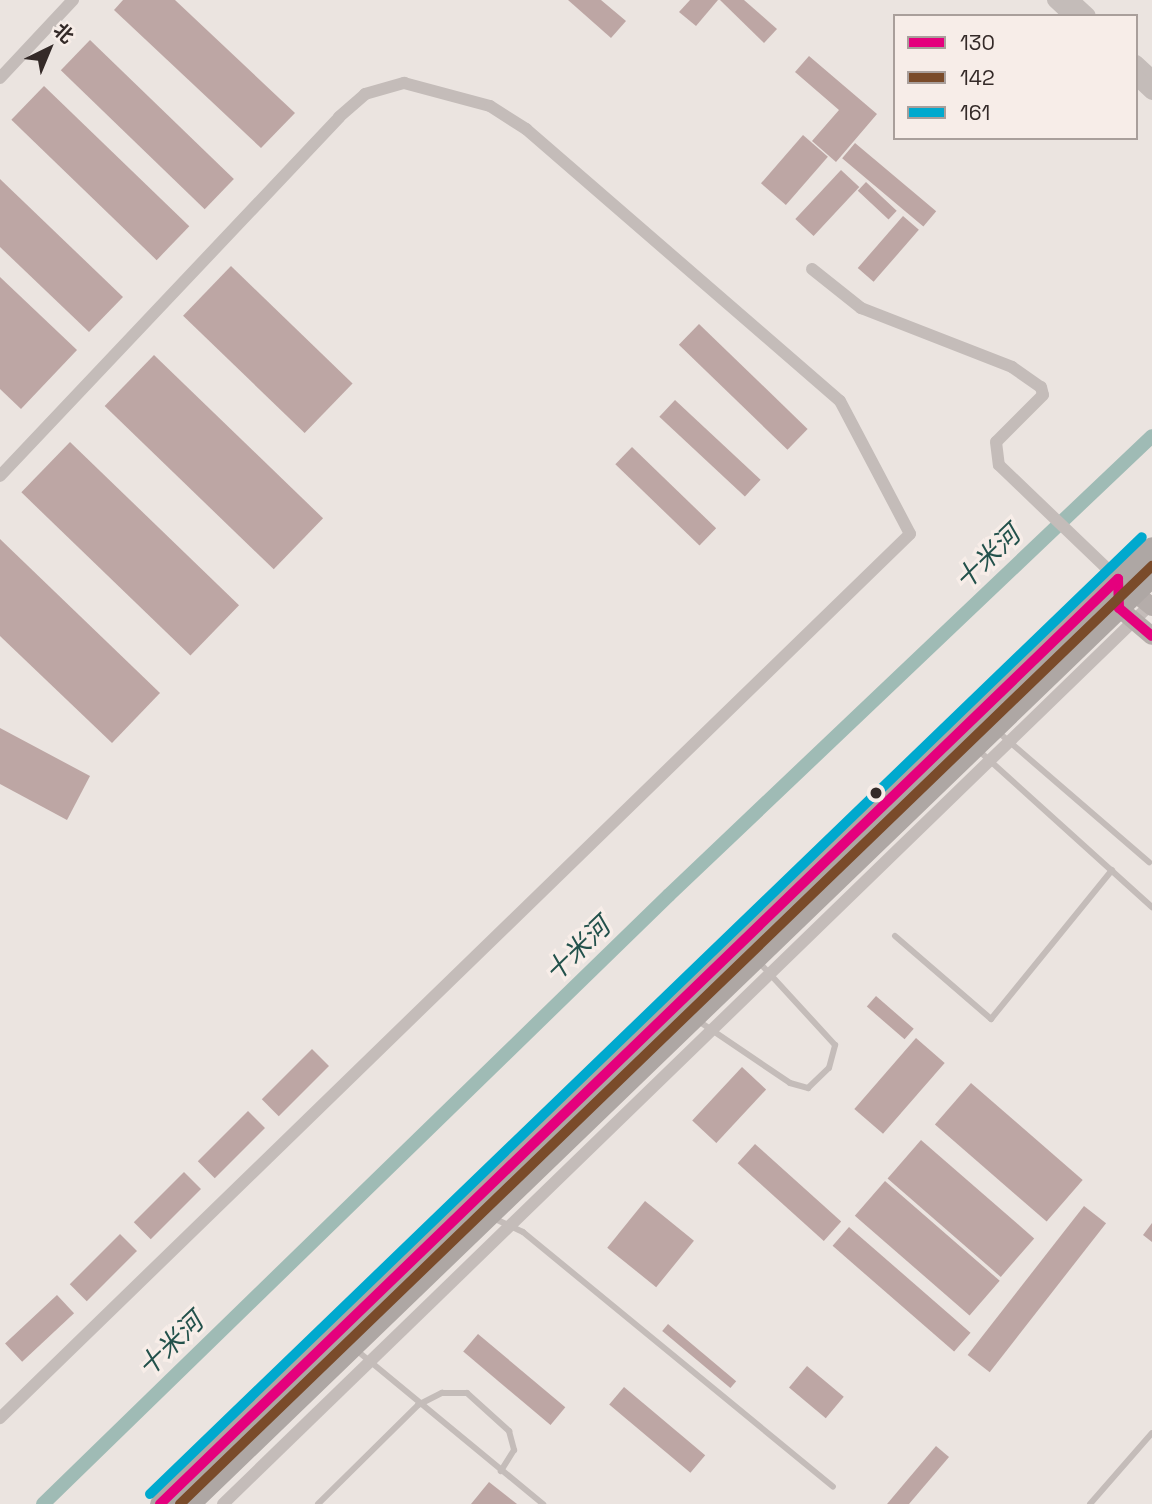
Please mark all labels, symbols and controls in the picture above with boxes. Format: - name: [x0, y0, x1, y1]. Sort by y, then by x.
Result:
- north arrow: [14, 14, 84, 84]
- legend: [893, 14, 1138, 140]
- text: 北: [48, 18, 79, 49]
- text: 130: [960, 29, 995, 56]
- text: 142: [960, 64, 995, 91]
- text: 161: [960, 99, 990, 126]
- water label: 十米河: [949, 520, 1027, 596]
- unlabelled marker: [869, 786, 883, 800]
- water label: 十米河: [539, 912, 617, 988]
- water label: 十米河: [132, 1307, 210, 1383]

